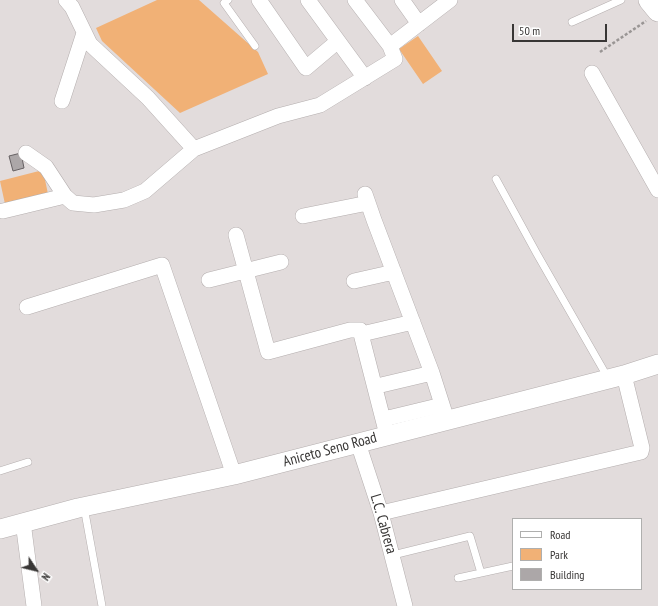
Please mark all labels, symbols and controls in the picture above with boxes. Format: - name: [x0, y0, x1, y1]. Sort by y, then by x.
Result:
- scale bar: [514, 16, 609, 42]
- text: 50 m: [519, 23, 540, 38]
- street label: Aniceto Seno Road: [281, 429, 379, 471]
- street label: L.C. Cabrera: [366, 492, 400, 556]
- legend: [512, 518, 642, 590]
- text: Road: [550, 527, 570, 542]
- text: Park: [550, 547, 568, 562]
- north arrow: [16, 550, 56, 590]
- text: Building: [550, 567, 585, 582]
- text: N: [38, 570, 53, 583]

